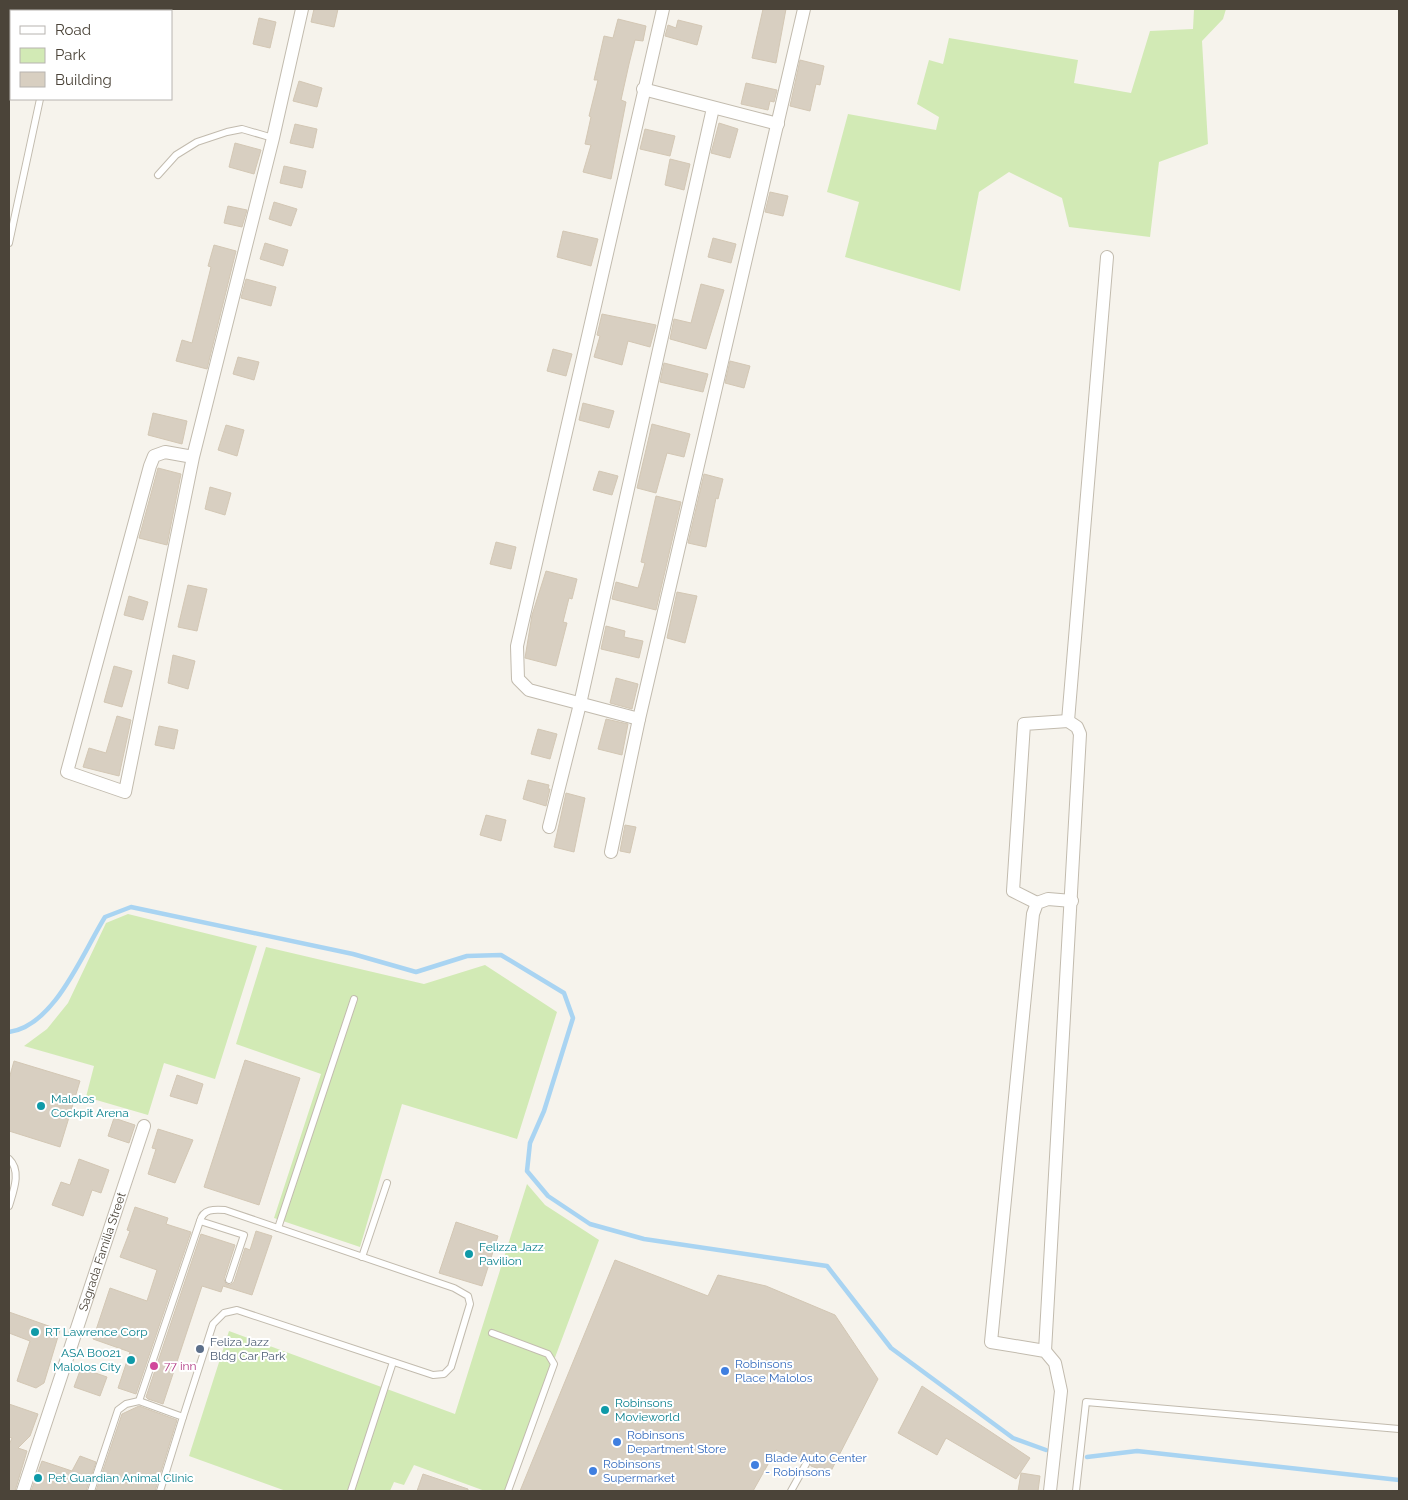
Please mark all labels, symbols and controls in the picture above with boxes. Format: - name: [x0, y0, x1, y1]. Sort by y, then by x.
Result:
- legend: [10, 10, 172, 100]
- text: Road: [55, 21, 91, 39]
- text: Park: [55, 46, 86, 64]
- text: Building: [55, 71, 112, 89]
- place label: Malolos Cockpit Arena: [51, 1092, 129, 1120]
- marker: Malolos Cockpit Arena: [35, 1100, 47, 1112]
- street label: Sagrada Familia Street: [76, 1191, 129, 1313]
- place label: Felizza Jazz Pavilion: [479, 1240, 544, 1268]
- marker: Felizza Jazz Pavilion: [463, 1248, 475, 1260]
- place label: RT Lawrence Corp: [45, 1325, 148, 1339]
- marker: RT Lawrence Corp: [29, 1326, 41, 1338]
- place label: Feliza Jazz Bldg Car Park: [210, 1335, 286, 1363]
- marker: Feliza Jazz Bldg Car Park: [194, 1343, 206, 1355]
- place label: ASA B0021 Malolos City: [53, 1346, 121, 1374]
- marker: ASA B0021 Malolos City: [125, 1354, 137, 1366]
- place label: Robinsons Place Malolos: [735, 1357, 813, 1385]
- place label: 77 inn: [164, 1359, 197, 1373]
- marker: 77 inn: [148, 1360, 160, 1372]
- marker: Robinsons Place Malolos: [719, 1365, 731, 1377]
- place label: Robinsons Movieworld: [615, 1396, 680, 1424]
- marker: Robinsons Movieworld: [599, 1404, 611, 1416]
- place label: Robinsons Department Store: [627, 1428, 726, 1456]
- marker: Robinsons Department Store: [611, 1436, 623, 1448]
- place label: Blade Auto Center - Robinsons: [765, 1451, 867, 1479]
- place label: Robinsons Supermarket: [603, 1457, 675, 1485]
- marker: Blade Auto Center - Robinsons: [749, 1459, 761, 1471]
- marker: Robinsons Supermarket: [587, 1465, 599, 1477]
- place label: Pet Guardian Animal Clinic: [48, 1471, 194, 1485]
- marker: Pet Guardian Animal Clinic: [32, 1472, 44, 1484]

